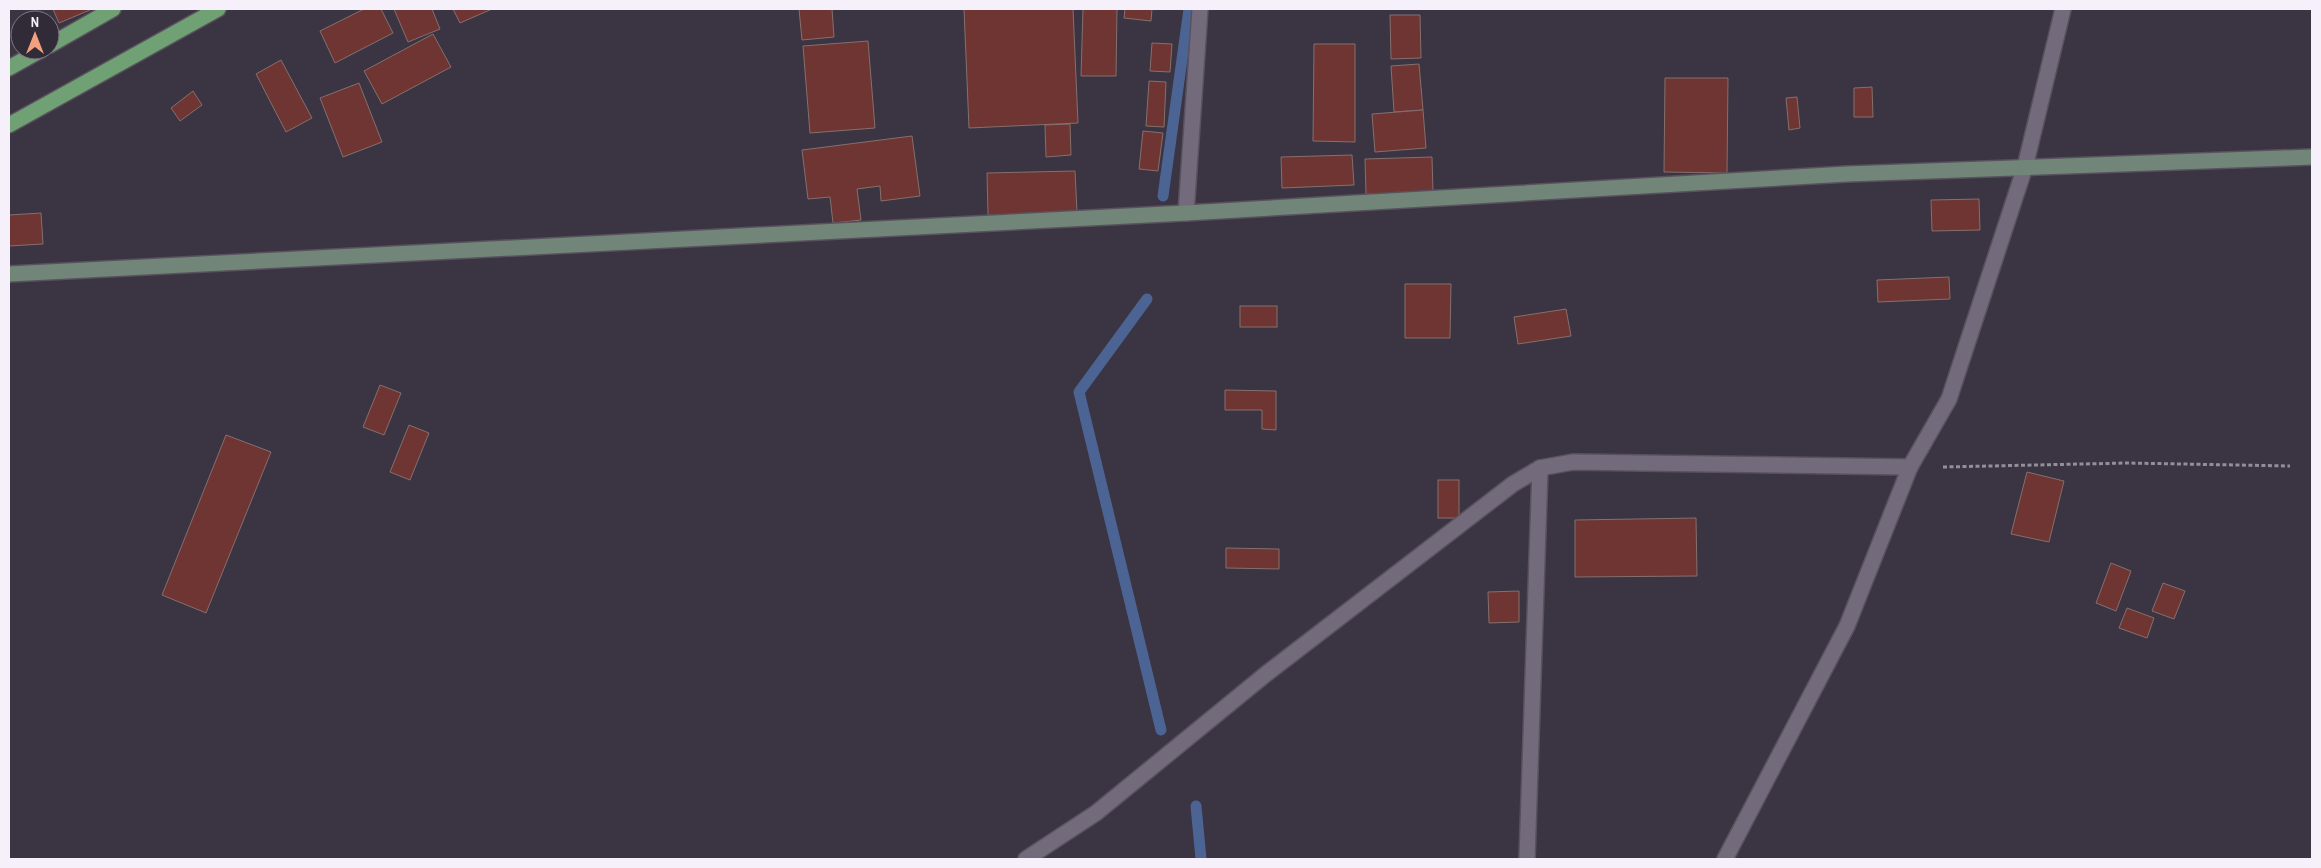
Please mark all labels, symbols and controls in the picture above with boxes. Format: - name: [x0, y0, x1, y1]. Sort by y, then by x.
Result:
- north arrow: [10, 10, 60, 60]
- text: N: [31, 13, 39, 31]

